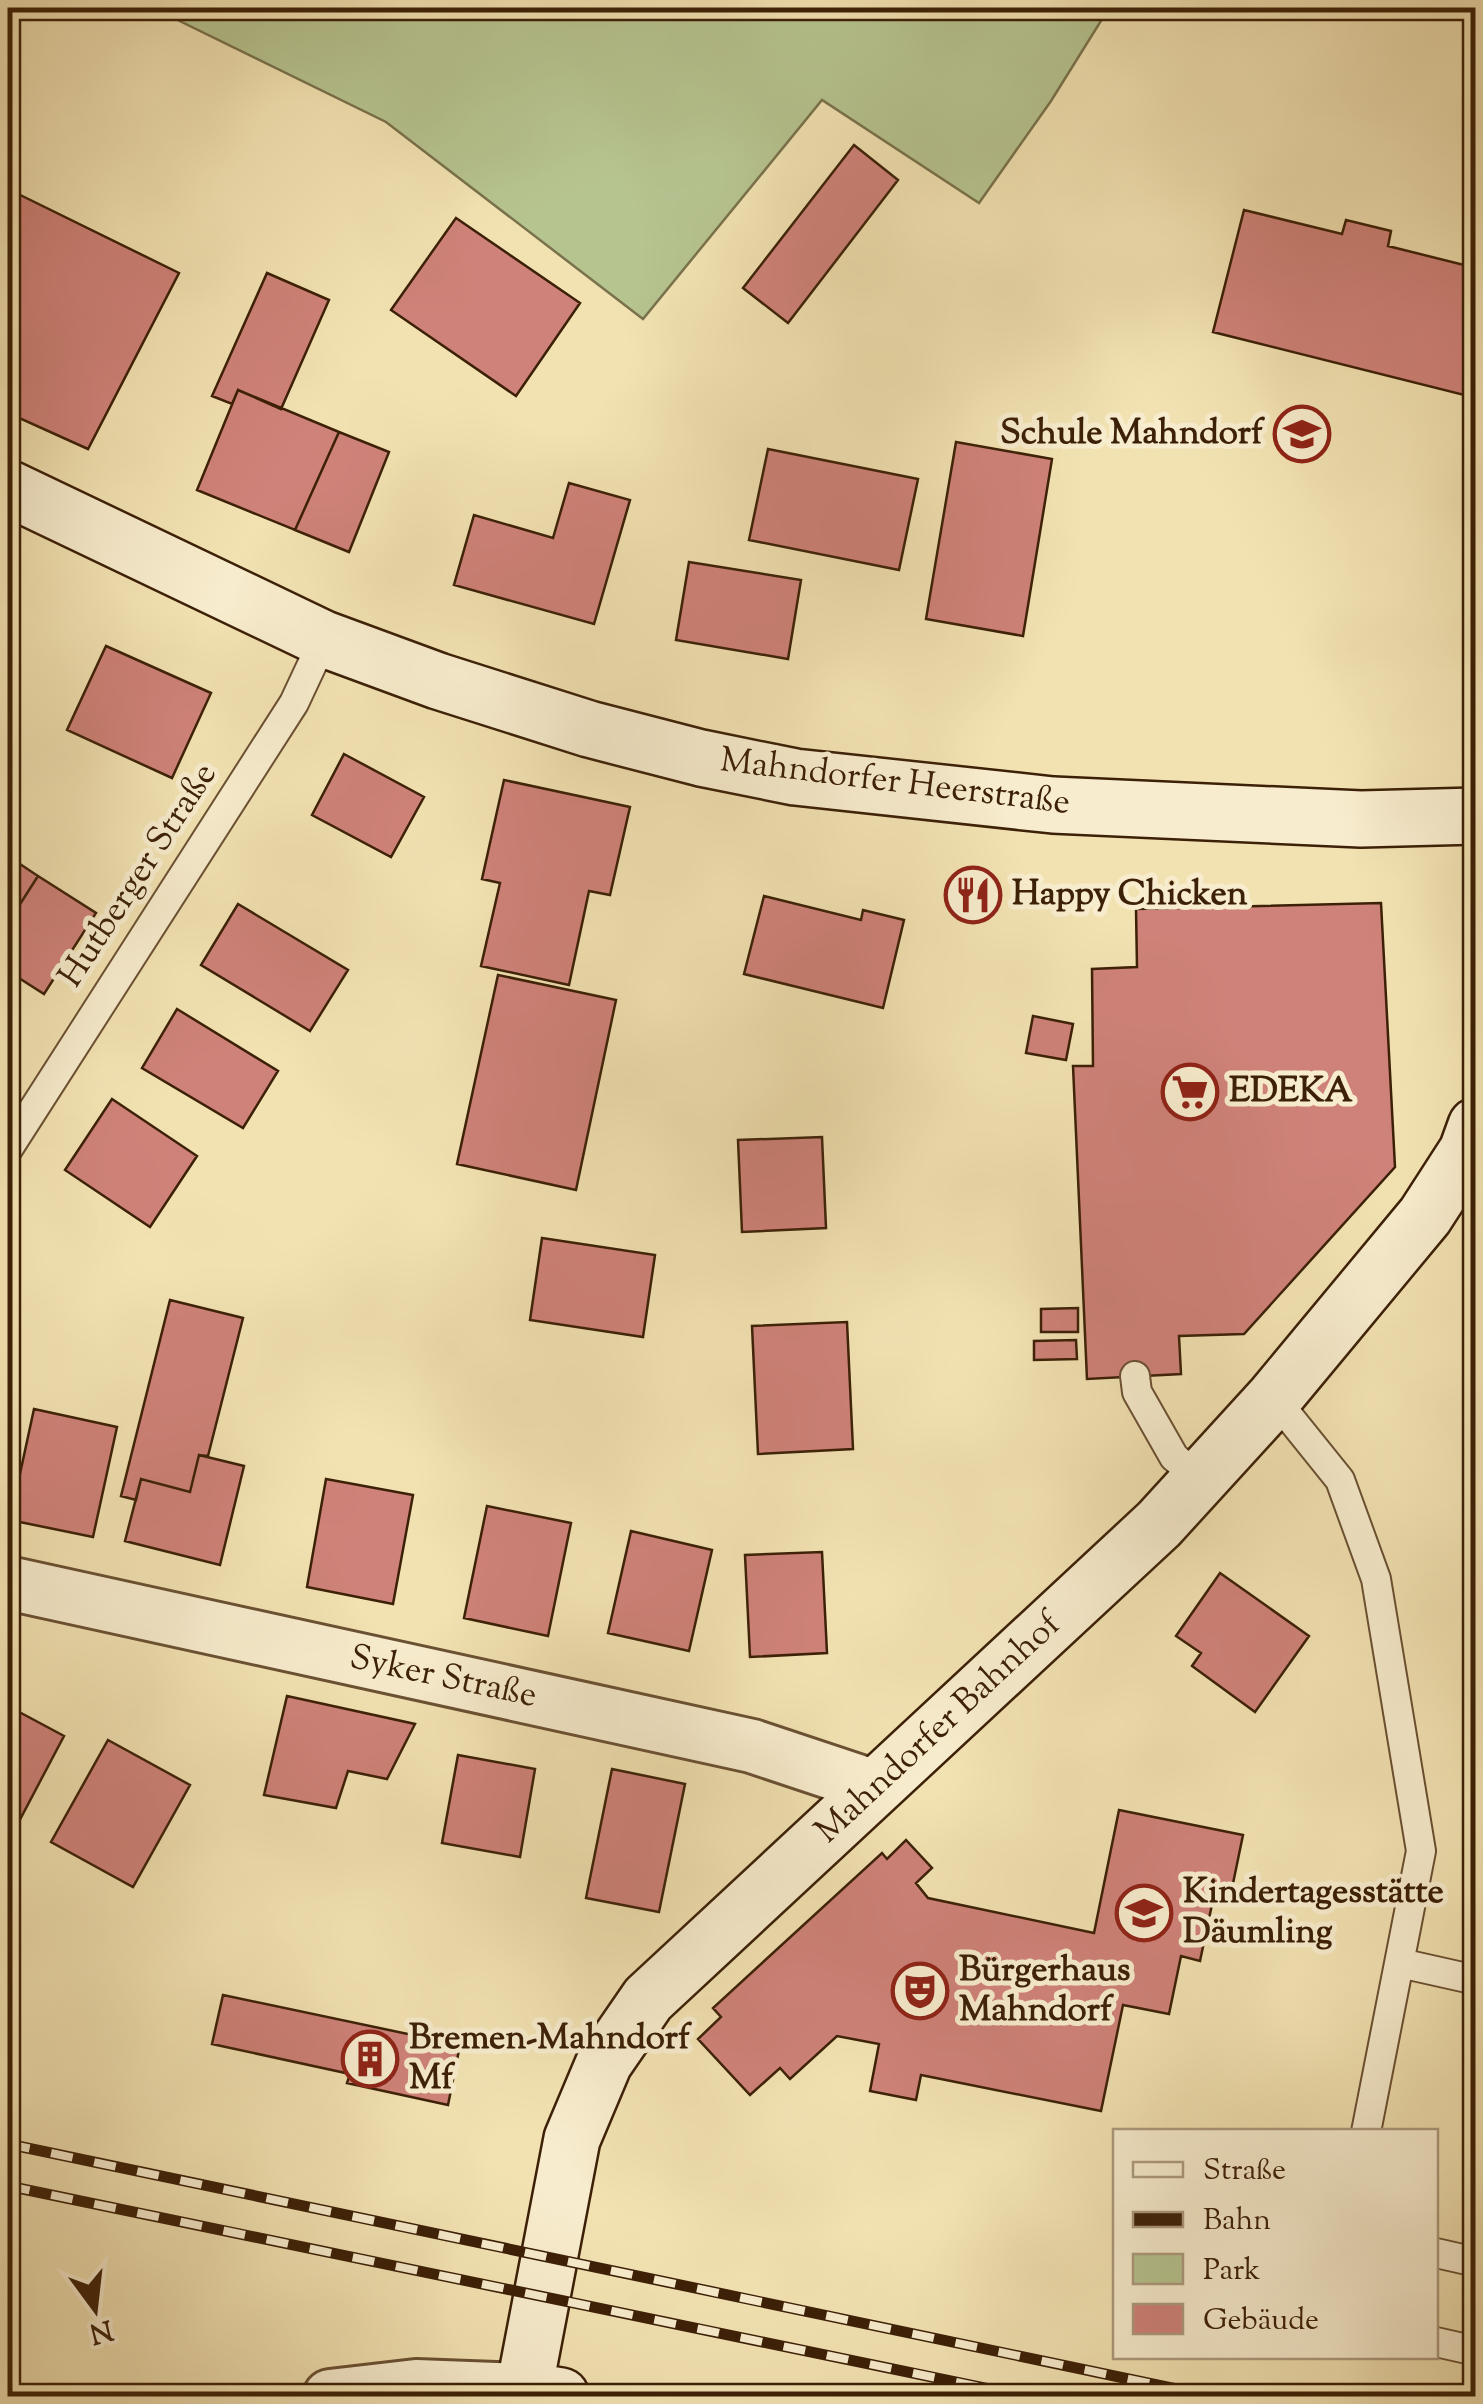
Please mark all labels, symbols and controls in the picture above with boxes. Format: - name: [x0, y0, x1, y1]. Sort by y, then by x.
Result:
- school or university icon: Schule Mahndorf: [1272, 404, 1332, 464]
- place label: Schule Mahndorf: [1000, 409, 1265, 460]
- street label: Mahndorfer Heerstraße: [717, 736, 1073, 830]
- street label: Hutberger Straße: [47, 754, 231, 998]
- restaurant icon: Happy Chicken: [943, 865, 1003, 925]
- place label: Happy Chicken: [1012, 870, 1248, 921]
- supermarket icon: EDEKA: [1160, 1062, 1220, 1122]
- place label: EDEKA: [1229, 1067, 1353, 1118]
- street label: Mahndorfer Bahnhof: [805, 1600, 1075, 1857]
- street label: Syker Straße: [345, 1633, 541, 1723]
- place label: Kindertagesstätte Däumling: [1183, 1868, 1444, 1959]
- school or university icon: Kindertagesstätte Däumling: [1114, 1883, 1174, 1943]
- place label: Bürgerhaus Mahndorf: [959, 1946, 1131, 2037]
- theatre icon: Bürgerhaus Mahndorf: [890, 1961, 950, 2021]
- place label: Bremen-Mahndorf Mf: [409, 2014, 692, 2105]
- building icon: Bremen-Mahndorf Mf: [340, 2029, 400, 2089]
- legend: [1113, 2129, 1438, 2359]
- text: Straße: [1203, 2150, 1286, 2193]
- text: Bahn: [1203, 2200, 1271, 2243]
- text: Park: [1203, 2250, 1260, 2293]
- north arrow: [45, 2259, 145, 2359]
- text: Gebäude: [1203, 2300, 1319, 2343]
- text: N: [85, 2308, 117, 2352]

